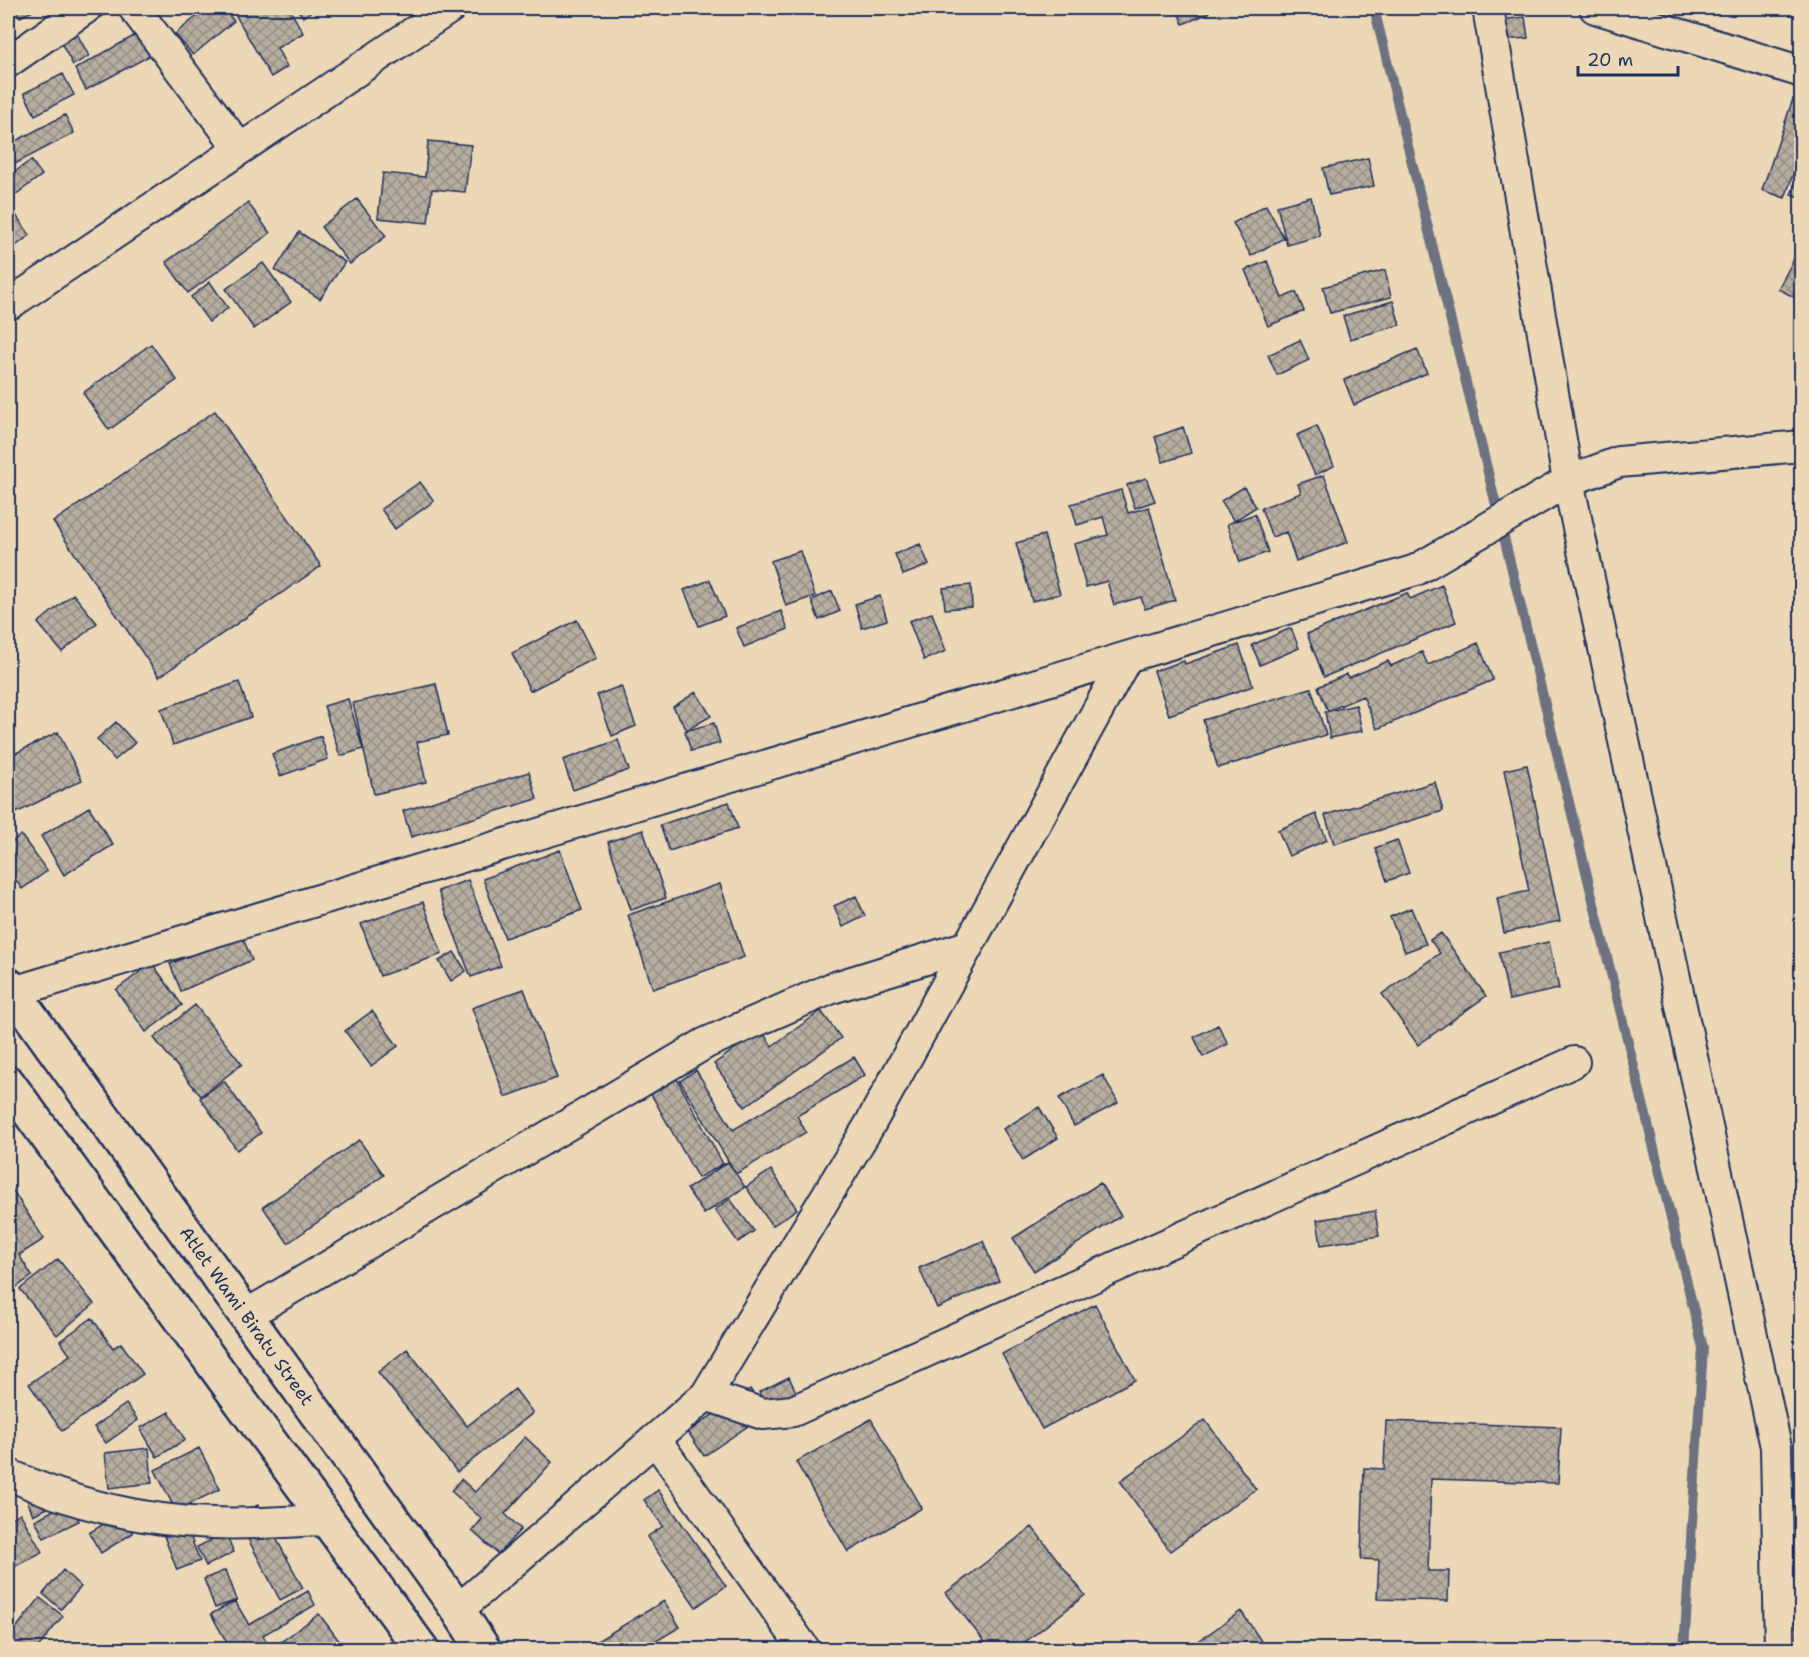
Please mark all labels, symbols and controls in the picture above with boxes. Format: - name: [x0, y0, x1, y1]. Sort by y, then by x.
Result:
- scale bar: [1578, 39, 1678, 77]
- text: 20 m: [1587, 48, 1633, 72]
- street label: Atlet Wami Biratu Street: [174, 1222, 319, 1411]

